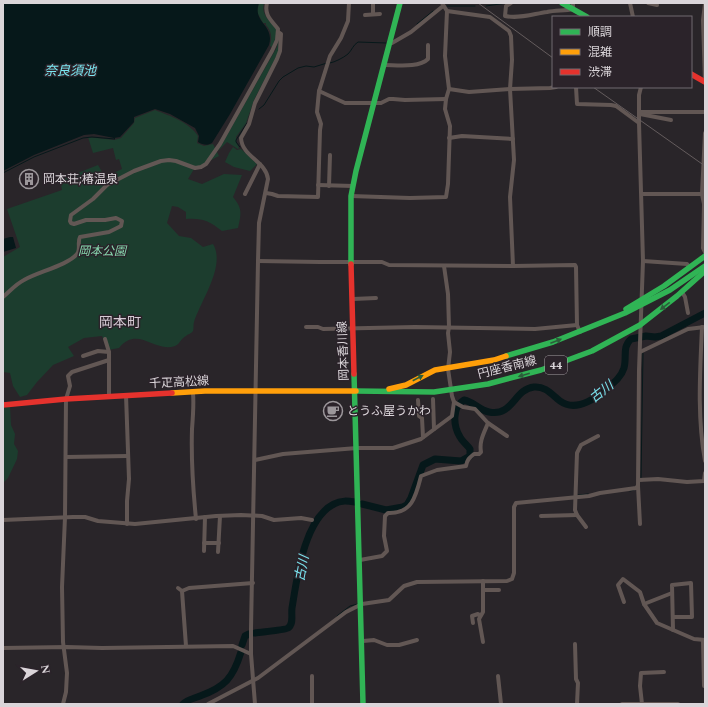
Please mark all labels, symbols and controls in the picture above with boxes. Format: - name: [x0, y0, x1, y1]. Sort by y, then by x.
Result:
- legend: [552, 16, 692, 88]
- text: 順調: [588, 23, 612, 42]
- text: 混雑: [588, 43, 612, 62]
- water label: 奈良須池: [44, 61, 98, 81]
- text: 渋滞: [588, 63, 612, 82]
- building icon: 岡本荘;椿温泉: [18, 168, 40, 190]
- place label: 岡本荘;椿温泉: [43, 170, 118, 189]
- park label: 岡本公園: [78, 242, 128, 261]
- one-way arrow: [659, 301, 670, 310]
- district label: 岡本町: [99, 312, 141, 333]
- street label: 岡本香川線: [333, 321, 354, 381]
- one-way arrow: [551, 337, 563, 343]
- street label: 円座香南線: [476, 351, 539, 384]
- road number: 44: [545, 356, 567, 374]
- street label: 千疋高松線: [149, 371, 209, 394]
- one-way arrow: [518, 372, 530, 378]
- one-way arrow: [412, 375, 424, 382]
- water label: 古川: [585, 375, 620, 408]
- cafe icon: とうふ屋うかわ: [322, 400, 344, 422]
- place label: とうふ屋うかわ: [347, 402, 431, 421]
- water label: 古川: [290, 552, 315, 583]
- north arrow: [16, 651, 56, 691]
- text: N: [36, 663, 55, 675]

